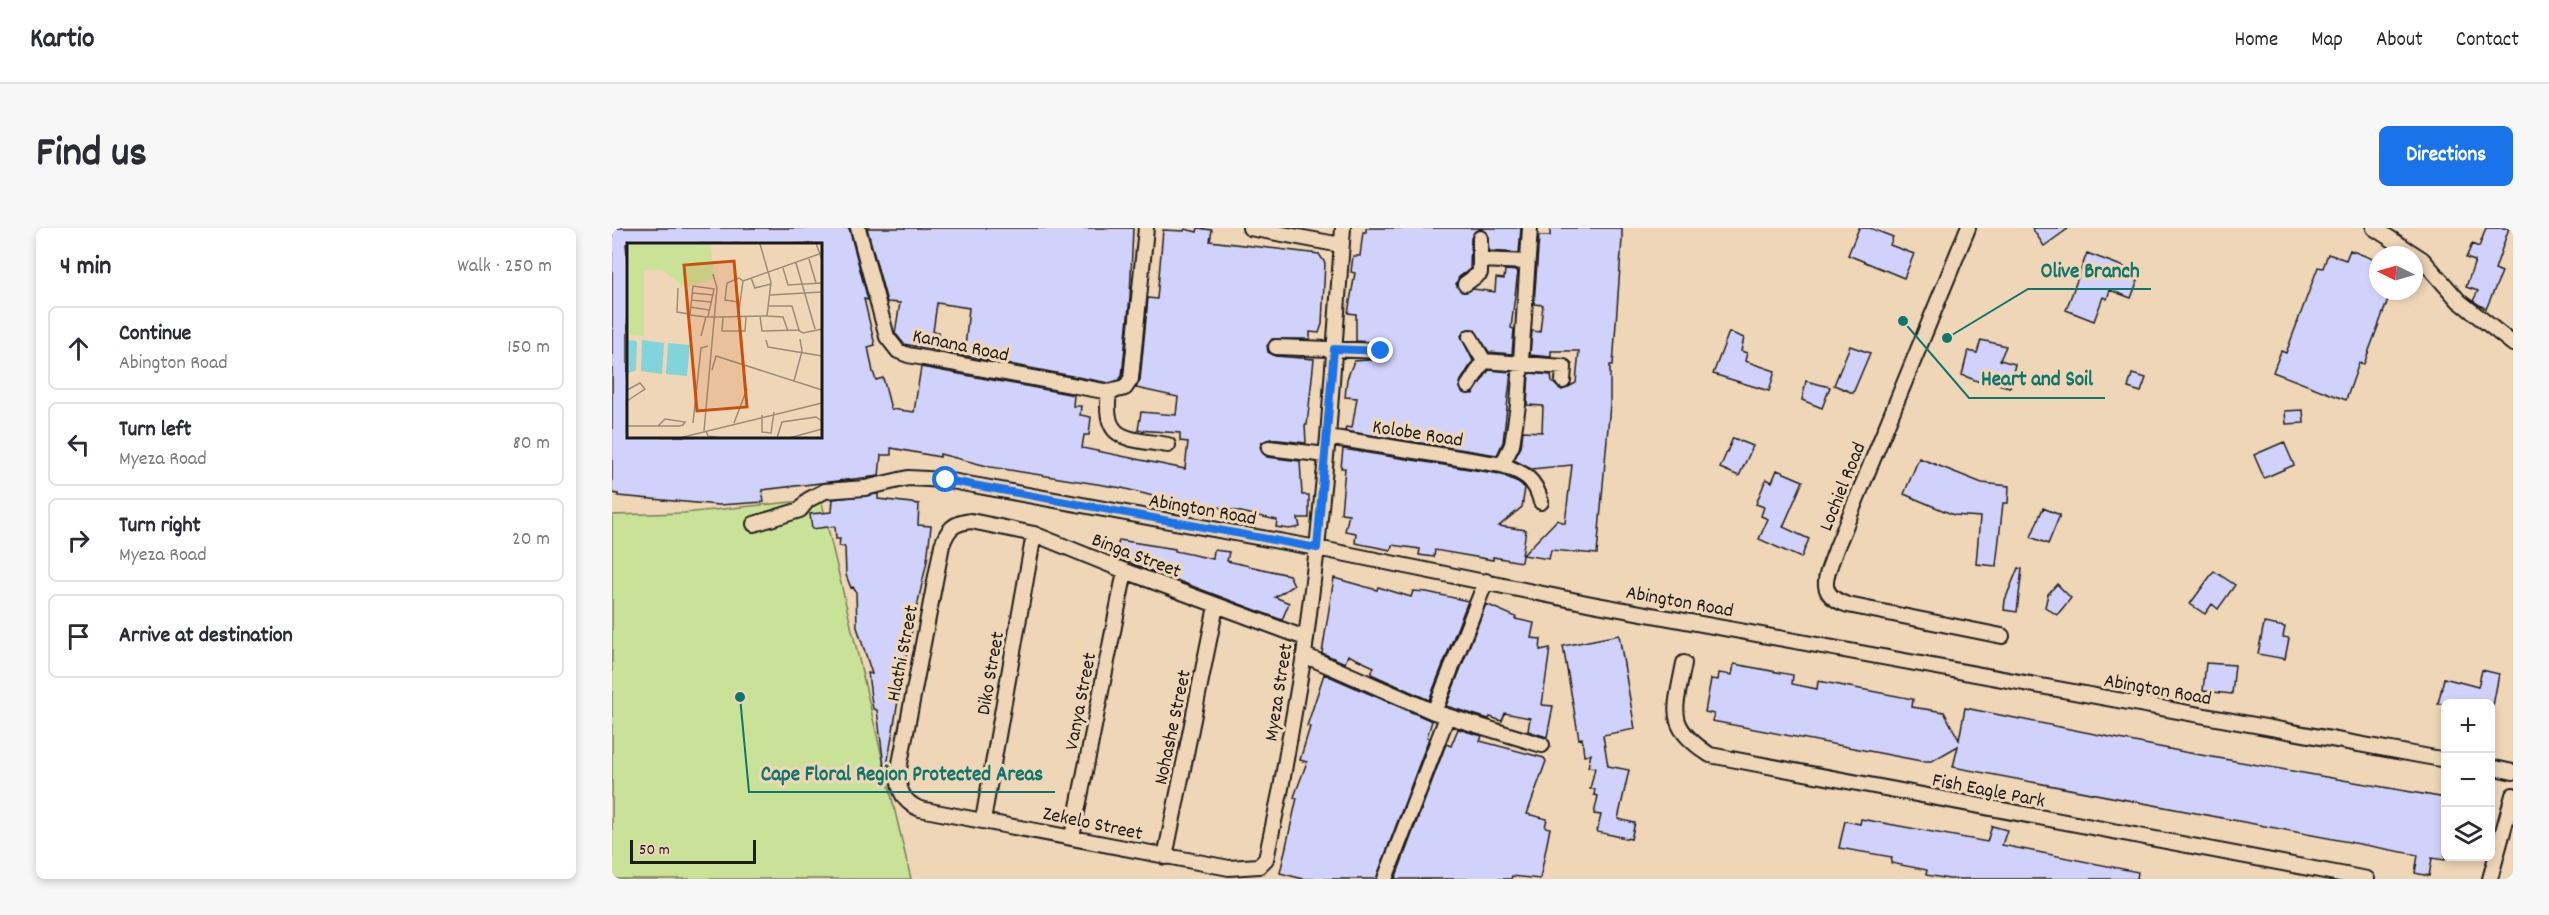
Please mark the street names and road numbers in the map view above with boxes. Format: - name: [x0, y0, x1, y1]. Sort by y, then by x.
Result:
- street label: Kanana Road: [910, 323, 1011, 371]
- street label: Kolobe Road: [1370, 414, 1465, 456]
- street label: Lochiel Road: [1813, 439, 1874, 536]
- street label: Abington Road: [1146, 488, 1258, 534]
- street label: Binga Street: [1087, 527, 1185, 587]
- street label: Abington Road: [1623, 580, 1735, 626]
- street label: Hlathi Street: [881, 603, 927, 704]
- street label: Diko Street: [971, 630, 1013, 717]
- street label: Myeza Street: [1258, 641, 1302, 743]
- street label: Vanya Street: [1059, 650, 1105, 753]
- street label: Nohashe Street: [1148, 668, 1200, 788]
- street label: Abington Road: [2101, 668, 2213, 714]
- street label: Fish Eagle Park: [1930, 767, 2047, 817]
- street label: Zekelo Street: [1040, 801, 1145, 849]

